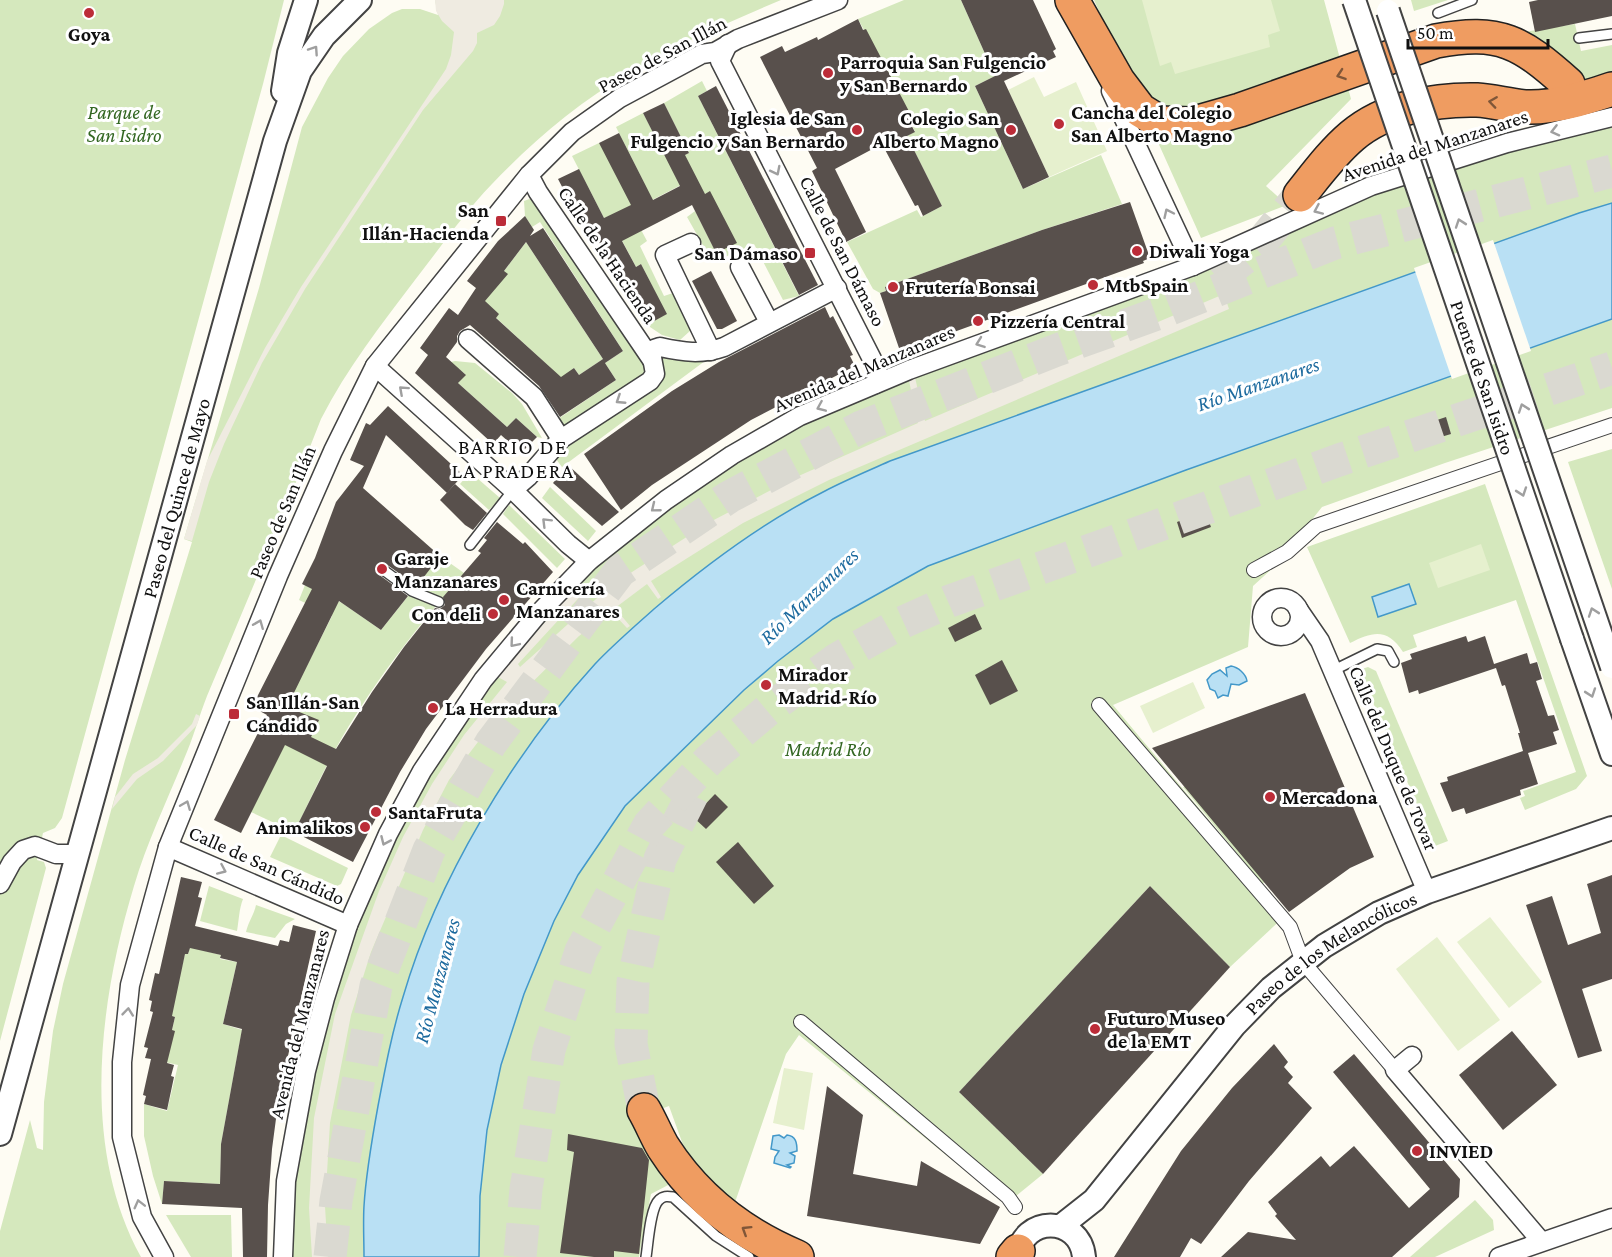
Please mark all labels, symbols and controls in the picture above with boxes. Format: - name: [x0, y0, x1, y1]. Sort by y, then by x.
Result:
- marker: Goya: [82, 6, 96, 20]
- street label: Paseo de San Illán: [594, 11, 730, 97]
- scale bar: [1408, 12, 1548, 50]
- place label: Goya: [68, 23, 110, 45]
- text: 50 m: [1417, 23, 1454, 43]
- one-way arrow: [307, 45, 318, 56]
- place label: Parroquia San Fulgencio y San Bernardo: [839, 51, 1046, 96]
- marker: Parroquia San Fulgencio y San Bernardo: [821, 66, 835, 80]
- one-way arrow: [1336, 67, 1347, 80]
- one-way arrow: [1488, 97, 1498, 109]
- park label: Parque de San Isidro: [87, 101, 161, 146]
- place label: Cancha del Colegio San Alberto Magno: [1071, 101, 1232, 146]
- street label: Avenida del Manzanares: [1339, 104, 1531, 185]
- place label: Iglesia de San Fulgencio y San Bernardo: [630, 107, 846, 152]
- place label: Colegio San Alberto Magno: [872, 107, 1000, 152]
- marker: Cancha del Colegio San Alberto Magno: [1052, 117, 1066, 131]
- marker: Iglesia de San Fulgencio y San Bernardo: [850, 123, 864, 137]
- marker: Colegio San Alberto Magno: [1004, 123, 1018, 137]
- one-way arrow: [1550, 123, 1560, 136]
- one-way arrow: [769, 164, 781, 175]
- street label: Calle de San Dámaso: [796, 172, 890, 330]
- street label: Calle de la Hacienda: [554, 182, 662, 328]
- place label: San Illán-Hacienda: [362, 199, 490, 244]
- one-way arrow: [1313, 202, 1324, 214]
- one-way arrow: [1164, 209, 1176, 220]
- marker: San Illán-Hacienda: [494, 214, 508, 228]
- one-way arrow: [1455, 218, 1467, 229]
- place label: Diwali Yoga: [1149, 240, 1250, 262]
- place label: San Dámaso: [694, 242, 798, 264]
- marker: Diwali Yoga: [1130, 244, 1144, 258]
- marker: San Dámaso: [803, 246, 817, 260]
- place label: MtbSpain: [1105, 274, 1189, 296]
- place label: Frutería Bonsai: [905, 276, 1036, 298]
- marker: MtbSpain: [1086, 278, 1100, 292]
- marker: Frutería Bonsai: [886, 280, 900, 294]
- street label: Puente de San Isidro: [1446, 298, 1519, 458]
- place label: Pizzería Central: [990, 310, 1125, 332]
- marker: Pizzería Central: [971, 314, 985, 328]
- street label: Avenida del Manzanares: [770, 320, 958, 416]
- one-way arrow: [975, 336, 986, 349]
- water label: Río Manzanares: [1194, 352, 1323, 416]
- one-way arrow: [399, 386, 409, 397]
- one-way arrow: [616, 393, 627, 404]
- street label: Paseo del Quince de Mayo: [138, 396, 214, 600]
- one-way arrow: [816, 400, 827, 412]
- one-way arrow: [1518, 403, 1531, 414]
- district label: BARRIO DE LA PRADERA: [451, 435, 575, 483]
- street label: Paseo de San Illán: [244, 442, 320, 582]
- one-way arrow: [1515, 486, 1528, 497]
- one-way arrow: [651, 501, 662, 512]
- one-way arrow: [542, 518, 552, 529]
- water label: Río Manzanares: [755, 543, 864, 649]
- place label: Garaje Manzanares: [394, 547, 498, 592]
- marker: Garaje Manzanares: [375, 562, 389, 576]
- place label: Carnicería Manzanares: [516, 577, 620, 622]
- marker: Carnicería Manzanares: [497, 593, 511, 607]
- place label: Con deli: [411, 603, 481, 625]
- marker: Con deli: [486, 607, 500, 621]
- one-way arrow: [1588, 607, 1600, 618]
- one-way arrow: [252, 619, 264, 630]
- one-way arrow: [510, 636, 521, 647]
- place label: Mirador Madrid-Río: [778, 663, 877, 708]
- street label: Calle del Duque de Tovar: [1344, 663, 1443, 854]
- marker: Mirador Madrid-Río: [759, 678, 773, 692]
- one-way arrow: [1584, 687, 1596, 698]
- place label: San Illán-San Cándido: [246, 691, 360, 736]
- place label: La Herradura: [445, 697, 558, 719]
- marker: La Herradura: [426, 701, 440, 715]
- marker: San Illán-San Cándido: [227, 707, 241, 721]
- park label: Madrid Río: [784, 738, 871, 760]
- place label: Mercadona: [1282, 786, 1378, 808]
- marker: Mercadona: [1263, 790, 1277, 804]
- one-way arrow: [179, 800, 191, 811]
- place label: SantaFruta: [388, 801, 483, 823]
- marker: SantaFruta: [369, 805, 383, 819]
- place label: Animalikos: [255, 816, 353, 838]
- marker: Animalikos: [358, 820, 372, 834]
- street label: Calle de San Cándido: [186, 821, 348, 909]
- one-way arrow: [380, 834, 392, 845]
- one-way arrow: [216, 863, 227, 875]
- street label: Paseo de los Melancólicos: [1240, 887, 1420, 1019]
- water label: Río Manzanares: [409, 916, 465, 1046]
- street label: Avenida del Manzanares: [265, 927, 333, 1121]
- one-way arrow: [121, 1007, 133, 1016]
- place label: Futuro Museo de la EMT: [1107, 1007, 1225, 1052]
- marker: Futuro Museo de la EMT: [1088, 1022, 1102, 1036]
- place label: INVIED: [1429, 1140, 1493, 1162]
- marker: INVIED: [1410, 1144, 1424, 1158]
- one-way arrow: [134, 1200, 146, 1210]
- one-way arrow: [741, 1226, 752, 1237]

